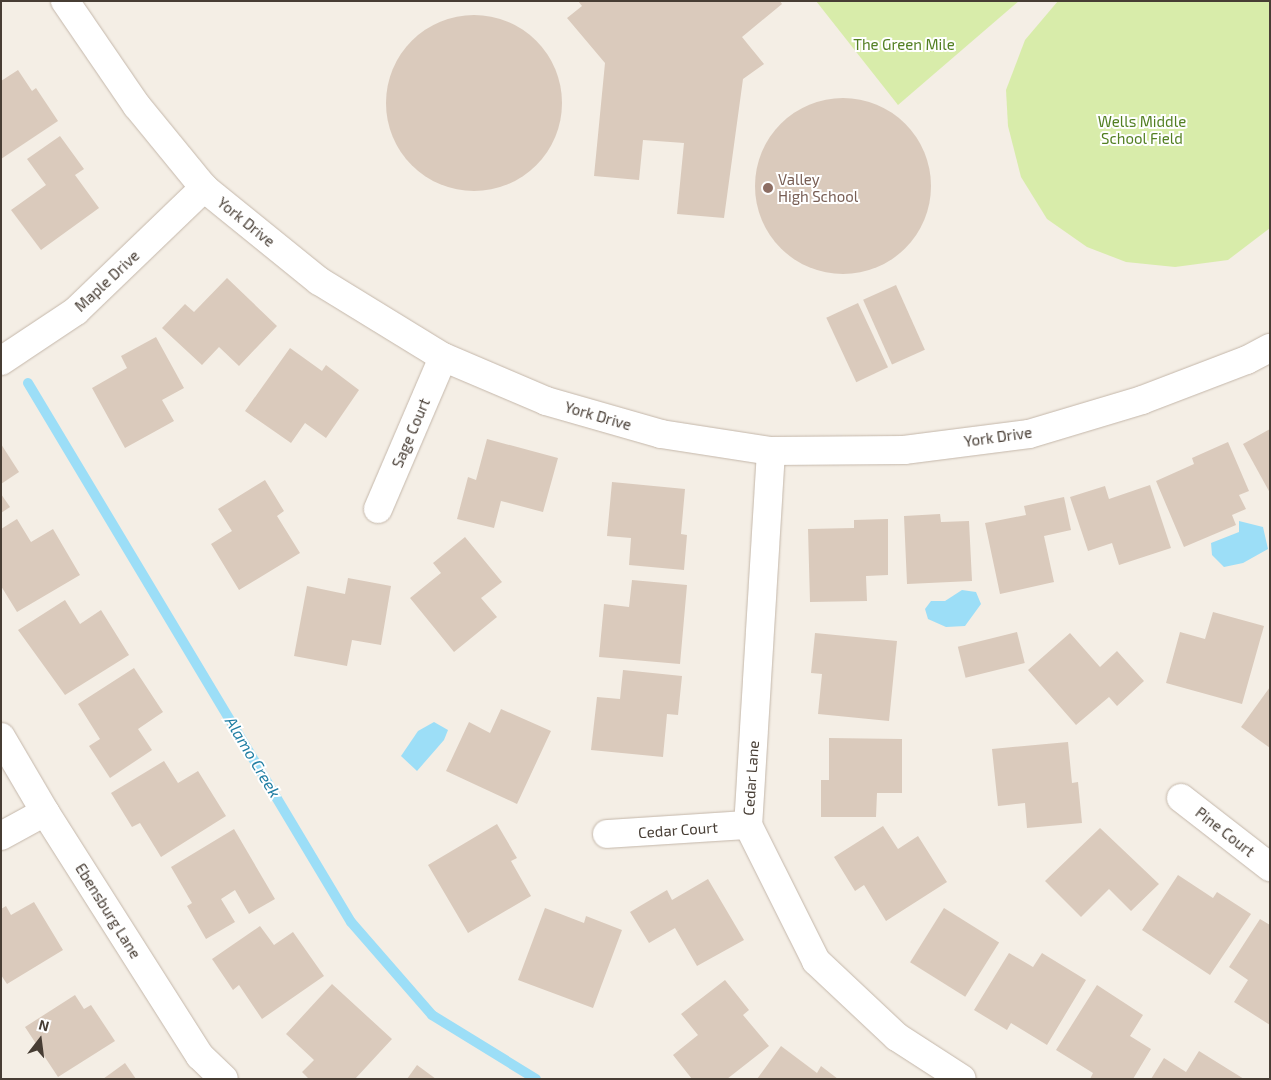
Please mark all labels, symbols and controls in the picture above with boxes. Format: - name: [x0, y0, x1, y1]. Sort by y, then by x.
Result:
- park label: The Green Mile: [853, 36, 955, 54]
- park label: Wells Middle School Field: [1098, 112, 1186, 147]
- place label: Valley High School: [778, 170, 858, 205]
- marker: Valley High School: [762, 182, 774, 194]
- street label: York Drive: [214, 193, 278, 251]
- street label: Maple Drive: [71, 247, 143, 315]
- street label: Sage Court: [388, 396, 434, 470]
- street label: York Drive: [563, 398, 633, 434]
- street label: York Drive: [963, 423, 1033, 451]
- water label: Alamo Creek: [221, 713, 285, 801]
- street label: Cedar Lane: [739, 740, 763, 816]
- street label: Pine Court: [1192, 803, 1258, 861]
- street label: Cedar Court: [637, 818, 719, 842]
- street label: Ebensburg Lane: [72, 860, 144, 962]
- north arrow: [15, 1015, 65, 1065]
- text: N: [37, 1016, 51, 1035]

